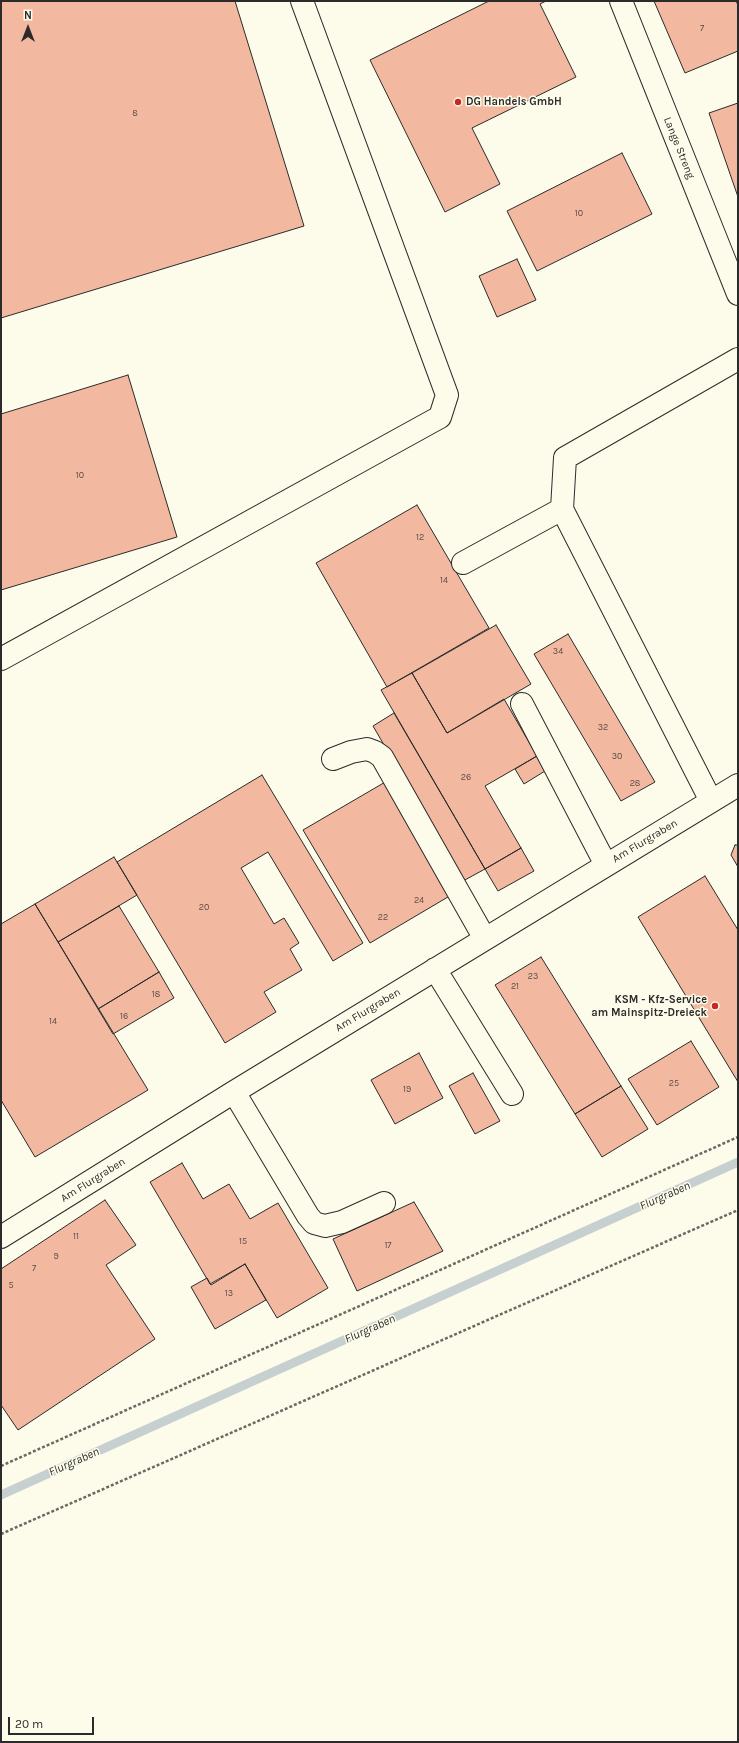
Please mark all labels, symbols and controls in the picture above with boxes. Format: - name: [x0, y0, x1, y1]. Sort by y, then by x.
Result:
- north arrow: [8, 8, 48, 48]
- text: N: [24, 9, 32, 22]
- house number: 7: [700, 23, 704, 33]
- place label: DG Handels GmbH: [466, 95, 562, 109]
- marker: DG Handels GmbH: [453, 97, 463, 107]
- house number: 8: [132, 108, 138, 118]
- street label: Lange Streng: [661, 115, 697, 181]
- house number: 10: [575, 208, 583, 218]
- house number: 10: [76, 470, 84, 480]
- house number: 12: [416, 532, 424, 542]
- house number: 14: [440, 575, 448, 585]
- house number: 34: [553, 646, 563, 656]
- house number: 32: [598, 722, 608, 732]
- house number: 30: [612, 751, 622, 761]
- house number: 26: [461, 772, 471, 782]
- house number: 28: [630, 778, 640, 788]
- street label: Am Flurgraben: [610, 816, 680, 866]
- house number: 24: [414, 895, 424, 905]
- house number: 20: [199, 902, 209, 912]
- house number: 22: [378, 912, 388, 922]
- house number: 23: [528, 971, 538, 981]
- house number: 21: [511, 981, 519, 991]
- street label: Am Flurgraben: [333, 985, 403, 1035]
- house number: 18: [152, 989, 160, 999]
- place label: KSM - Kfz-Service am Mainspitz-Dreieck: [591, 993, 707, 1019]
- marker: KSM - Kfz-Service am Mainspitz-Dreieck: [710, 1001, 720, 1011]
- house number: 16: [120, 1011, 128, 1021]
- house number: 14: [49, 1016, 57, 1026]
- house number: 25: [669, 1078, 679, 1088]
- house number: 19: [403, 1084, 411, 1094]
- street label: Am Flurgraben: [58, 1155, 128, 1205]
- water label: Flurgraben: [638, 1178, 692, 1214]
- house number: 11: [73, 1231, 79, 1241]
- house number: 15: [239, 1236, 247, 1246]
- house number: 17: [384, 1240, 392, 1250]
- house number: 9: [53, 1251, 59, 1261]
- house number: 7: [32, 1263, 36, 1273]
- house number: 5: [8, 1280, 14, 1290]
- house number: 13: [225, 1288, 233, 1298]
- water label: Flurgraben: [343, 1311, 397, 1347]
- water label: Flurgraben: [47, 1444, 101, 1480]
- scale bar: [10, 1709, 96, 1735]
- text: 20 m: [15, 1717, 43, 1731]

